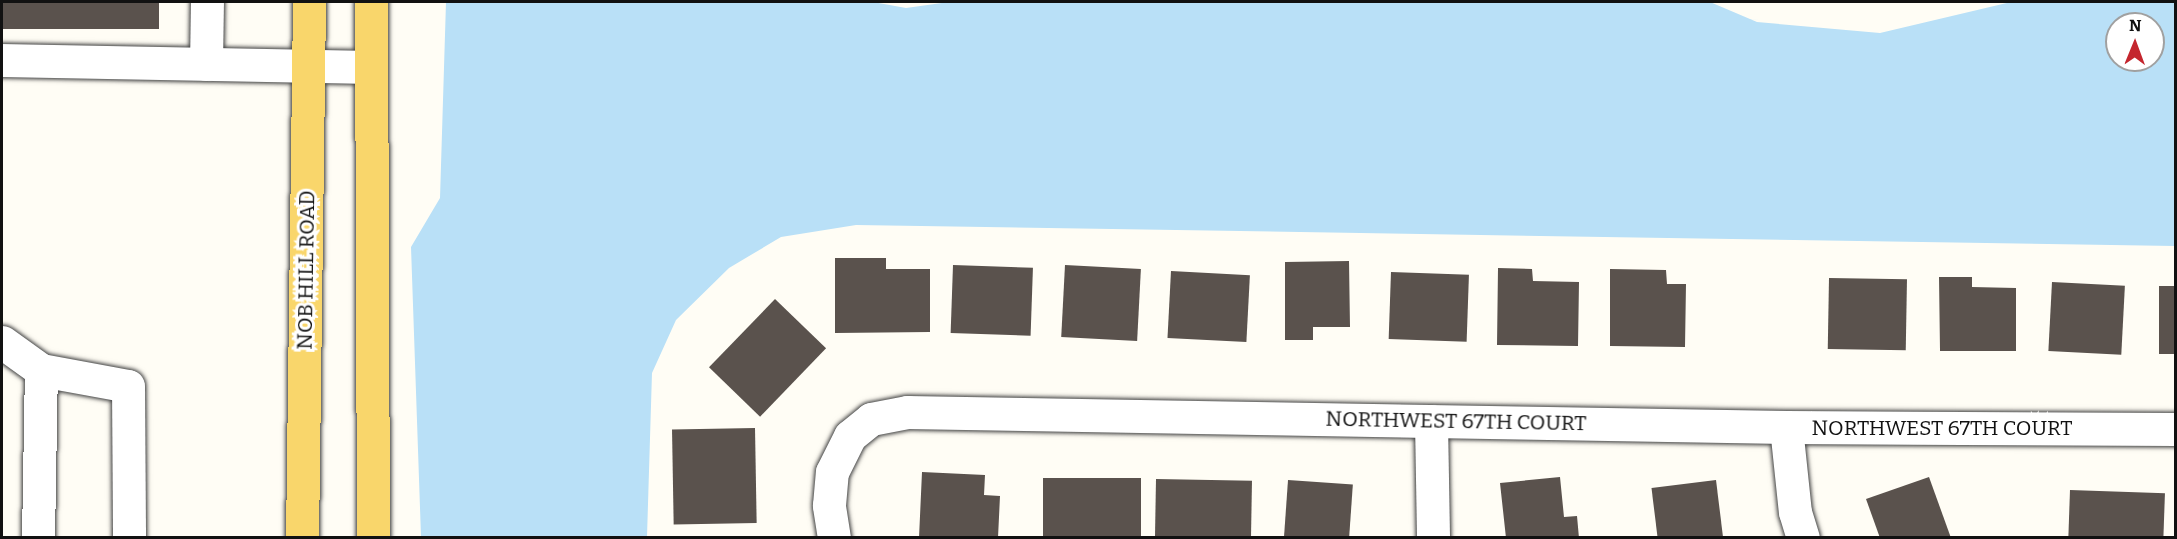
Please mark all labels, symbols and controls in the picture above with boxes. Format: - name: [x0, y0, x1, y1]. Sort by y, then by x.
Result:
- north arrow: [2105, 12, 2165, 72]
- text: N: [2129, 16, 2142, 35]
- street label: NOB HILL ROAD: [292, 190, 320, 350]
- street label: NORTHWEST 67TH COURT: [1325, 406, 1587, 436]
- street label: NORTHWEST 67TH COURT: [1811, 415, 2073, 441]

